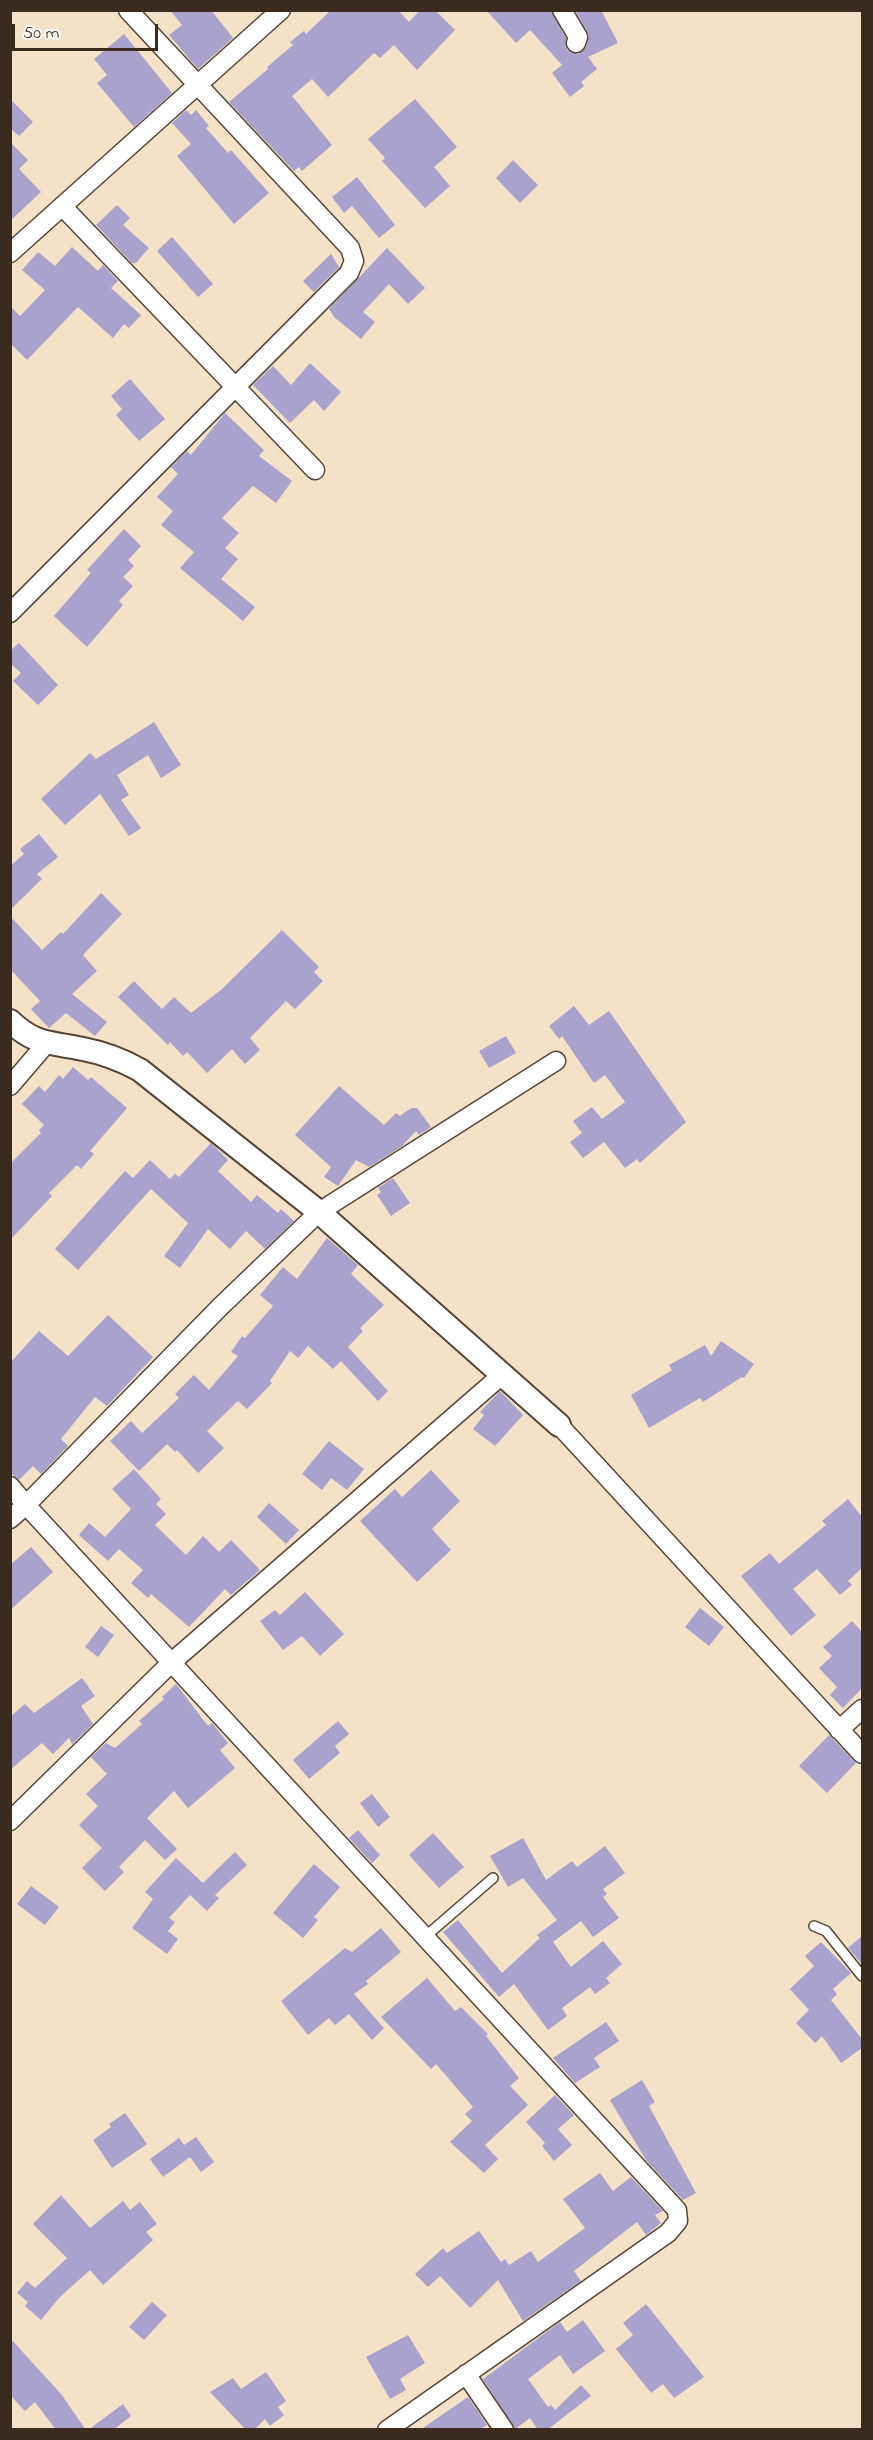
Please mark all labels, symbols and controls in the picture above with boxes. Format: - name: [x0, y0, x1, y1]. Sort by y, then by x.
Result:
- scale bar: [15, 12, 160, 50]
- text: 50 m: [23, 21, 60, 47]

